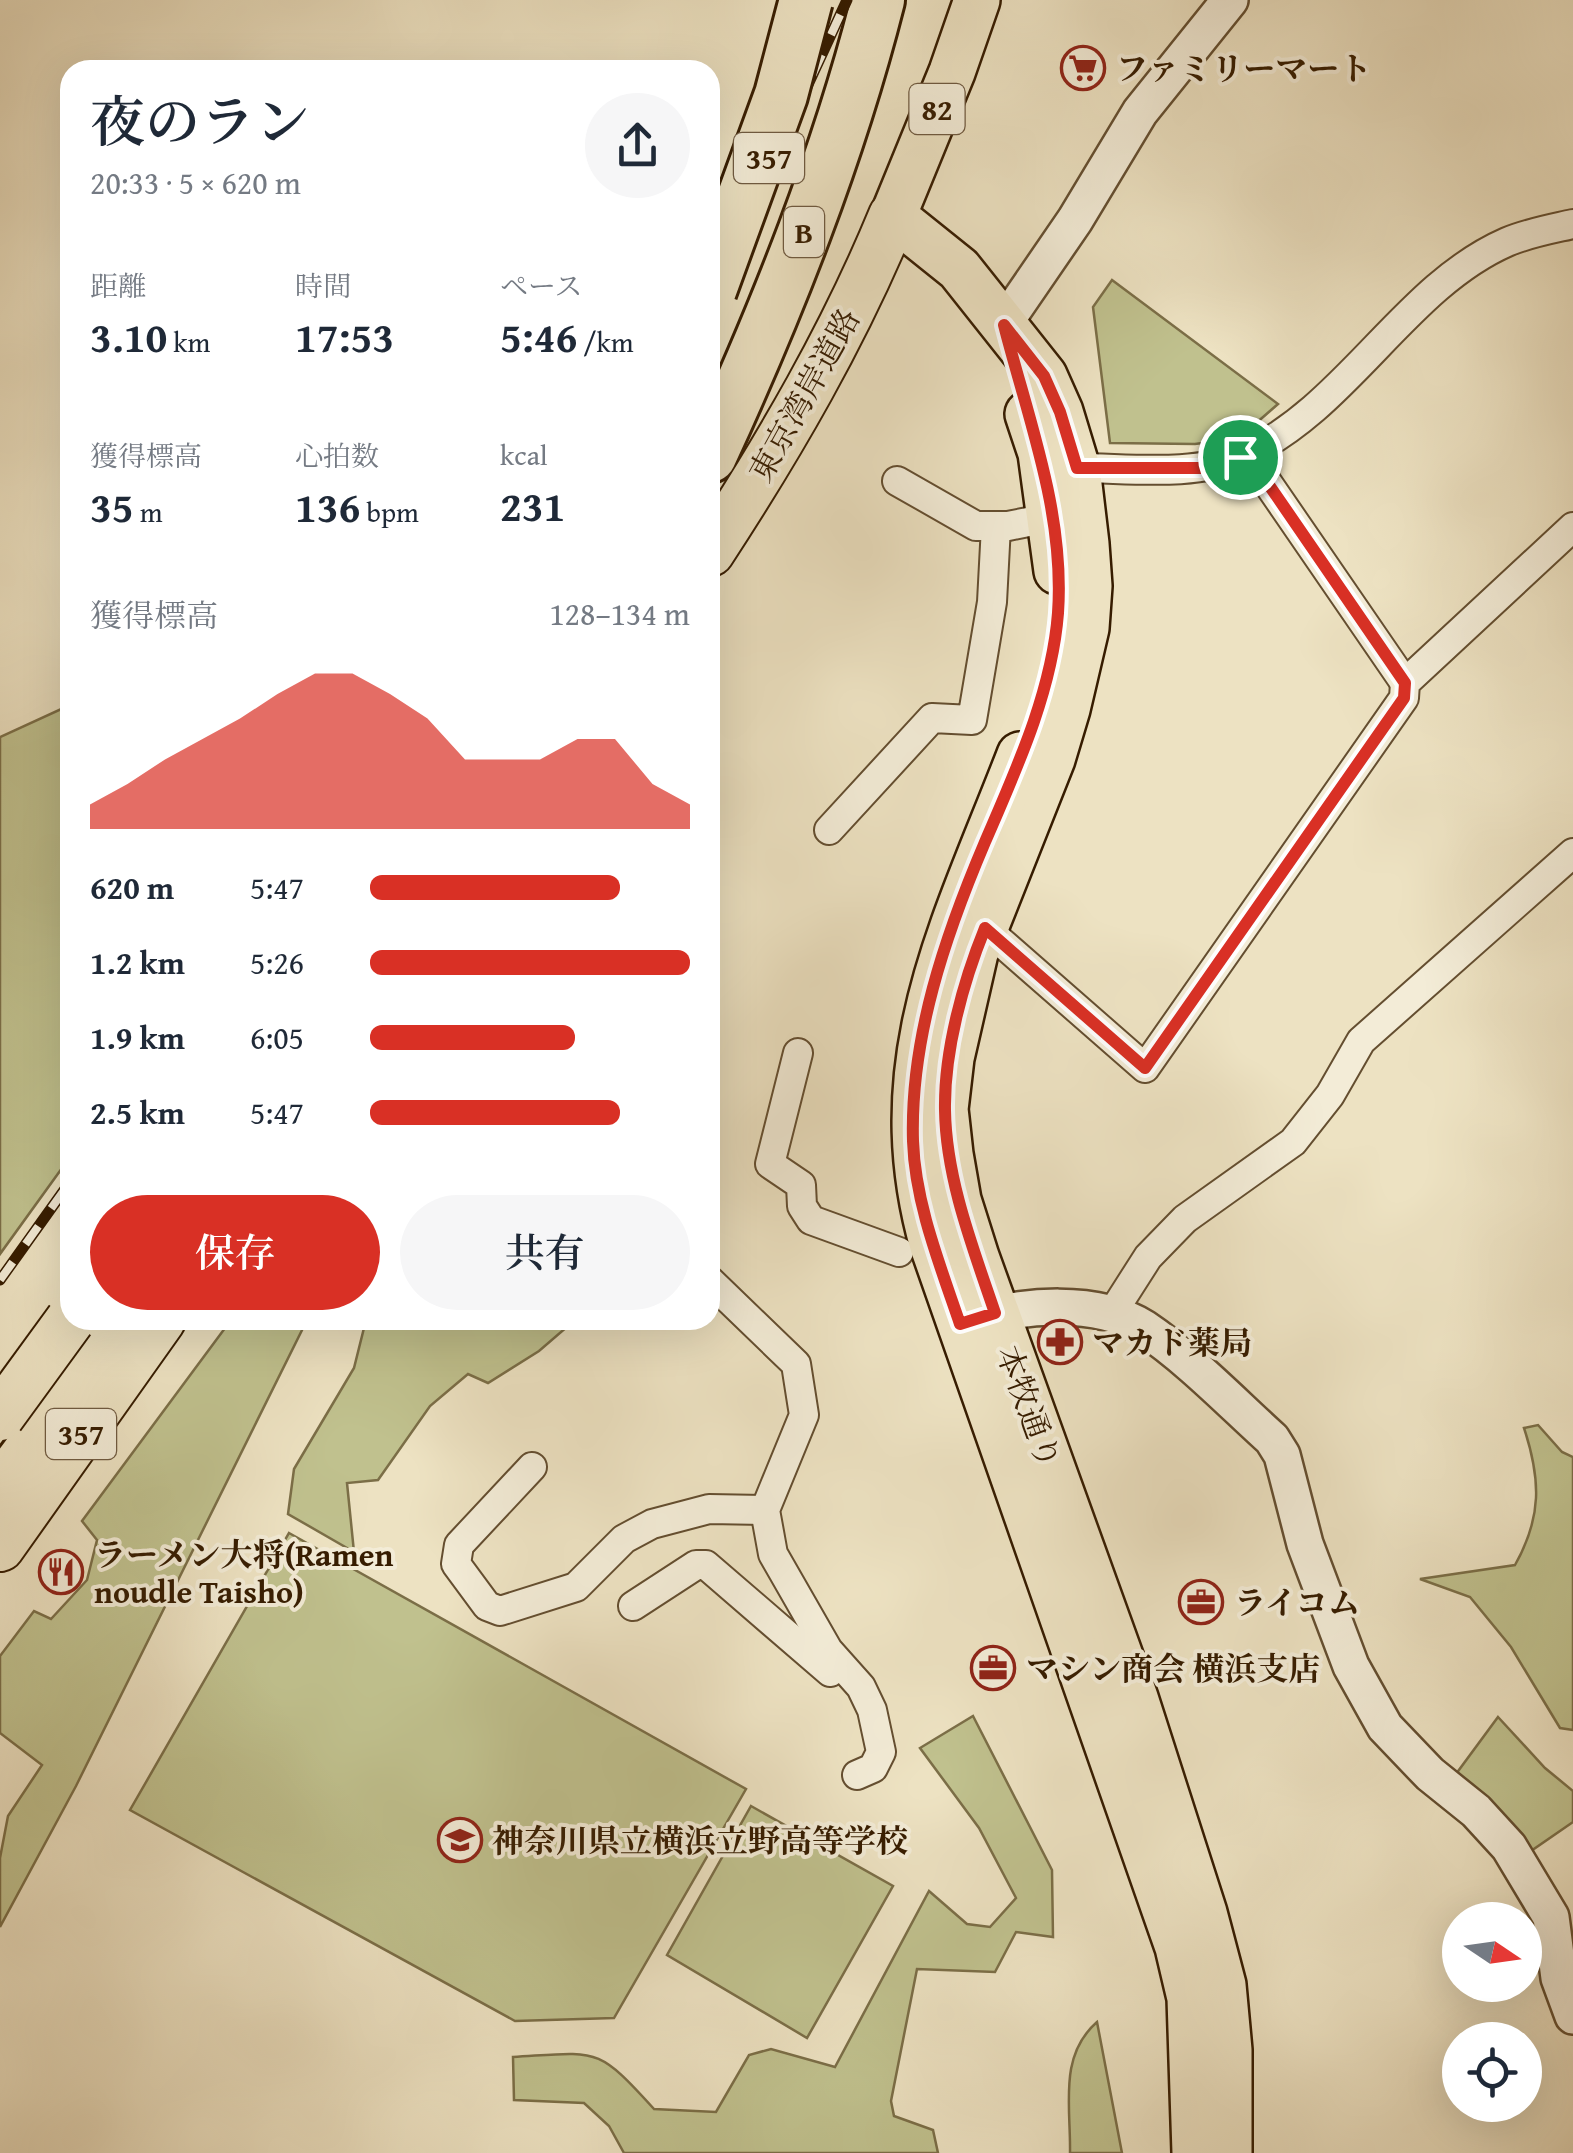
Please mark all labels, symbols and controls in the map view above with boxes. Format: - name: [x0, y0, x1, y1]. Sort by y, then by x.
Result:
- supermarket icon: ファミリーマート: [1060, 45, 1106, 91]
- place label: ファミリーマート: [1116, 45, 1371, 92]
- text: 夜のラン: [90, 81, 310, 161]
- road number: 82: [910, 84, 964, 134]
- button: share: [585, 93, 690, 198]
- road number: 357: [734, 133, 804, 183]
- text: 20:33 · 5 × 620 m: [90, 159, 301, 206]
- road number: B: [784, 207, 824, 257]
- text: 距離: [90, 265, 146, 306]
- text: 時間: [295, 265, 351, 306]
- text: ペース: [500, 265, 583, 306]
- street label: 東京湾岸道路: [737, 300, 871, 490]
- text: 3.10: [90, 306, 167, 367]
- text: 17:53: [295, 306, 394, 367]
- text: 5:46: [500, 306, 577, 367]
- text: km: [167, 321, 210, 362]
- text: /km: [577, 321, 634, 362]
- pin: [1198, 415, 1283, 500]
- icon: arrive: [1213, 430, 1268, 485]
- text: kcal: [500, 434, 548, 475]
- text: 獲得標高: [90, 435, 202, 476]
- text: 心拍数: [295, 435, 379, 476]
- text: 231: [500, 475, 565, 536]
- text: 35: [90, 476, 134, 537]
- text: 136: [295, 476, 360, 537]
- text: m: [134, 491, 163, 532]
- text: bpm: [360, 491, 419, 532]
- text: 128–134 m: [549, 590, 690, 637]
- text: 獲得標高: [90, 592, 218, 639]
- text: 620 m: [90, 864, 174, 911]
- text: 5:47: [250, 864, 304, 911]
- text: 1.2 km: [90, 939, 185, 986]
- text: 5:26: [250, 939, 304, 986]
- text: 1.9 km: [90, 1014, 185, 1061]
- text: 6:05: [250, 1014, 304, 1061]
- text: 2.5 km: [90, 1089, 185, 1136]
- text: 5:47: [250, 1089, 304, 1136]
- button: 保存: [90, 1195, 380, 1310]
- button: 共有: [400, 1195, 690, 1310]
- pharmacy icon: マカド薬局: [1037, 1319, 1083, 1365]
- place label: マカド薬局: [1092, 1319, 1252, 1366]
- street label: 本牧通り: [985, 1339, 1073, 1475]
- road number: 357: [46, 1409, 116, 1459]
- place label: ラーメン大将(Ramen noudle Taisho): [94, 1531, 394, 1615]
- restaurant icon: ラーメン大将(Ramen noudle Taisho): [38, 1549, 84, 1595]
- office icon: ライコム: [1178, 1579, 1224, 1625]
- place label: ライコム: [1234, 1579, 1360, 1626]
- office icon: マシン商会 横浜支店: [970, 1645, 1016, 1691]
- place label: マシン商会 横浜支店: [1026, 1645, 1320, 1692]
- school or university icon: 神奈川県立横浜立野高等学校: [437, 1817, 483, 1863]
- place label: 神奈川県立横浜立野高等学校: [492, 1817, 908, 1864]
- north arrow: [1442, 1902, 1542, 2002]
- map controls: [1442, 1902, 1542, 2122]
- button: locate: [1442, 2022, 1542, 2122]

